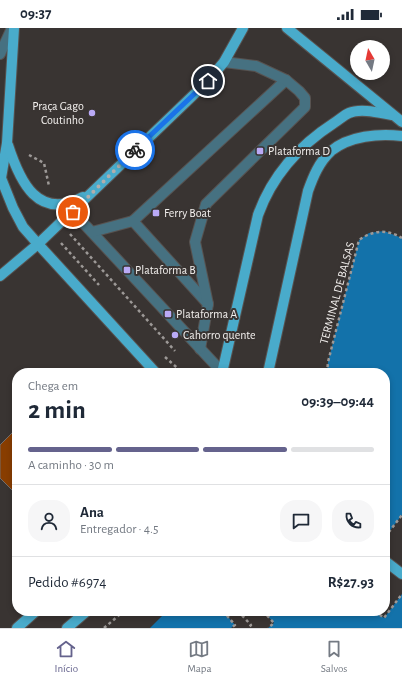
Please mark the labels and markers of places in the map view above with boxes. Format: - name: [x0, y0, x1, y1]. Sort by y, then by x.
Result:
- pin: [191, 64, 225, 98]
- place label: Praça Gago Coutinho: [32, 100, 84, 126]
- marker: Praça Gago Coutinho: [87, 108, 97, 118]
- place label: Plataforma D: [268, 145, 330, 157]
- marker: Plataforma D: [255, 146, 265, 156]
- pin: [56, 195, 90, 229]
- place label: Ferry Boat: [164, 207, 211, 220]
- marker: Ferry Boat: [151, 208, 161, 218]
- place label: Plataforma B: [135, 264, 196, 276]
- marker: Plataforma B: [122, 265, 132, 275]
- place label: Plataforma A: [176, 308, 237, 320]
- marker: Plataforma A: [163, 309, 173, 319]
- place label: Cahorro quente: [183, 329, 256, 341]
- marker: Cahorro quente: [170, 330, 180, 340]

